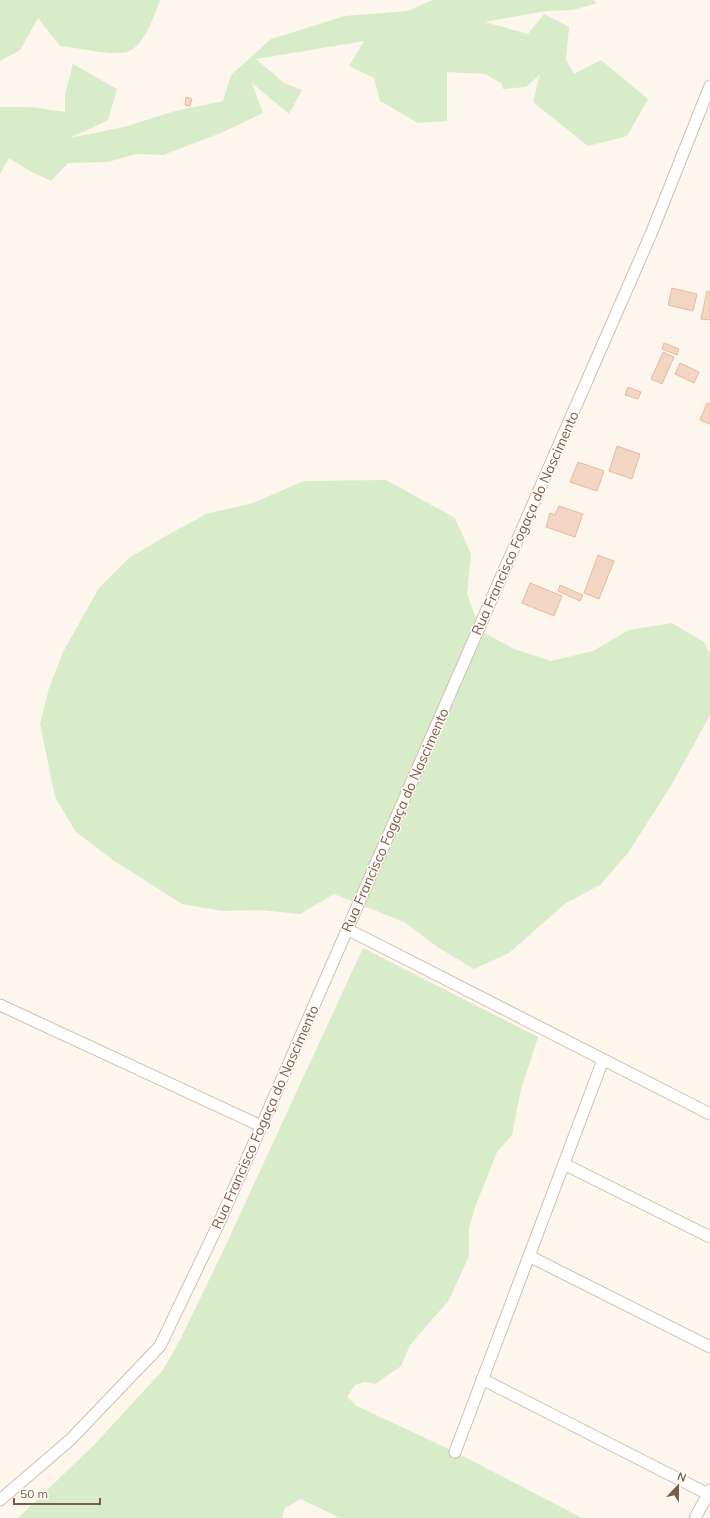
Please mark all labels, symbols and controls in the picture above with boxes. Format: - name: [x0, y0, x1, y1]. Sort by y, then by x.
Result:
- street label: Rua Francisco Fogaça do Nascimento: [467, 408, 583, 638]
- street label: Rua Francisco Fogaça do Nascimento: [337, 705, 453, 935]
- street label: Rua Francisco Fogaça do Nascimento: [207, 1002, 323, 1232]
- north arrow: [658, 1466, 698, 1506]
- text: N: [675, 1469, 688, 1485]
- scale bar: [14, 1480, 100, 1506]
- text: 50 m: [20, 1486, 48, 1501]

